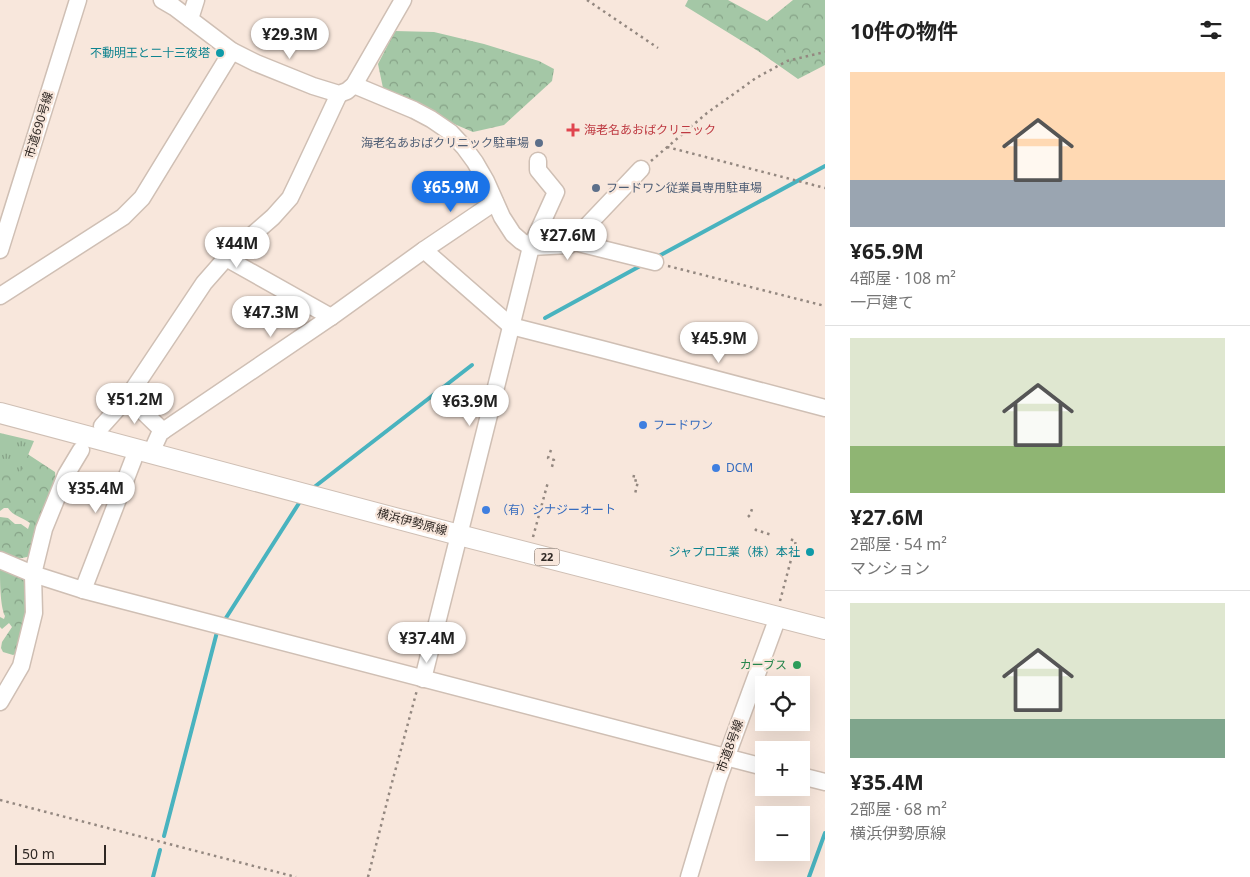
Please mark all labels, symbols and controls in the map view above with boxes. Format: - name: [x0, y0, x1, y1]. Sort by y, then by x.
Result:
- icon: filters: [1197, 16, 1225, 44]
- text: 10件の物件: [850, 17, 958, 45]
- pin: ¥29.3M: [249, 18, 331, 60]
- text: ¥29.3M: [262, 23, 318, 45]
- place label: 不動明王と二十三夜塔: [90, 44, 210, 61]
- marker: 不動明王と二十三夜塔: [214, 47, 226, 59]
- street label: 市道690号線: [20, 90, 57, 160]
- icon: home: [993, 105, 1083, 195]
- place label: 海老名あおばクリニック: [584, 121, 716, 138]
- marker: 海老名あおばクリニック: [566, 123, 580, 137]
- place label: 海老名あおばクリニック駐車場: [361, 134, 529, 151]
- marker: 海老名あおばクリニック駐車場: [533, 137, 545, 149]
- pin: ¥65.9M: [410, 170, 492, 213]
- text: ¥65.9M: [423, 176, 479, 198]
- place label: フードワン従業員専用駐車場: [606, 179, 762, 196]
- marker: フードワン従業員専用駐車場: [590, 182, 602, 194]
- pin: ¥27.6M: [527, 218, 609, 261]
- text: ¥27.6M: [540, 224, 596, 246]
- pin: ¥44M: [207, 226, 267, 269]
- text: ¥44M: [216, 232, 258, 254]
- text: ¥65.9M: [850, 237, 924, 265]
- text: 4部屋 · 108 m²: [850, 267, 956, 289]
- text: 一戸建て: [850, 291, 914, 313]
- pin: ¥47.3M: [230, 296, 312, 338]
- text: ¥47.3M: [243, 301, 299, 323]
- pin: ¥45.9M: [678, 322, 760, 364]
- text: ¥45.9M: [691, 327, 747, 349]
- icon: home: [993, 370, 1083, 460]
- pin: ¥51.2M: [94, 382, 176, 425]
- pin: ¥63.9M: [429, 384, 511, 427]
- text: ¥51.2M: [107, 388, 163, 410]
- text: ¥63.9M: [442, 390, 498, 412]
- place label: フードワン: [653, 416, 713, 433]
- marker: フードワン: [637, 419, 649, 431]
- place label: DCM: [726, 459, 753, 476]
- marker: DCM: [710, 462, 722, 474]
- pin: ¥35.4M: [55, 472, 137, 514]
- text: ¥35.4M: [68, 477, 124, 499]
- place label: （有）シナジーオート: [496, 501, 616, 518]
- text: ¥27.6M: [850, 503, 924, 531]
- street label: 横浜伊勢原線: [375, 504, 449, 539]
- marker: （有）シナジーオート: [480, 504, 492, 516]
- text: 2部屋 · 54 m²: [850, 533, 947, 555]
- place label: ジャブロ工業（株）本社: [669, 543, 800, 560]
- marker: ジャブロ工業（株）本社: [804, 546, 816, 558]
- road number: 22: [534, 548, 560, 566]
- text: マンション: [850, 557, 930, 579]
- pin: ¥37.4M: [386, 622, 468, 664]
- text: ¥37.4M: [399, 627, 455, 649]
- icon: home: [993, 635, 1083, 725]
- place label: カーブス: [740, 656, 787, 673]
- marker: カーブス: [791, 659, 803, 671]
- map controls: [755, 676, 810, 861]
- button: locate: [755, 676, 810, 731]
- street label: 市道8号線: [712, 717, 747, 775]
- button: +: [755, 741, 810, 796]
- text: ¥35.4M: [850, 768, 924, 796]
- text: 2部屋 · 68 m²: [850, 798, 947, 820]
- button: −: [755, 806, 810, 861]
- text: 横浜伊勢原線: [850, 822, 946, 844]
- scale bar: [15, 842, 106, 865]
- text: 50 m: [22, 844, 55, 863]

